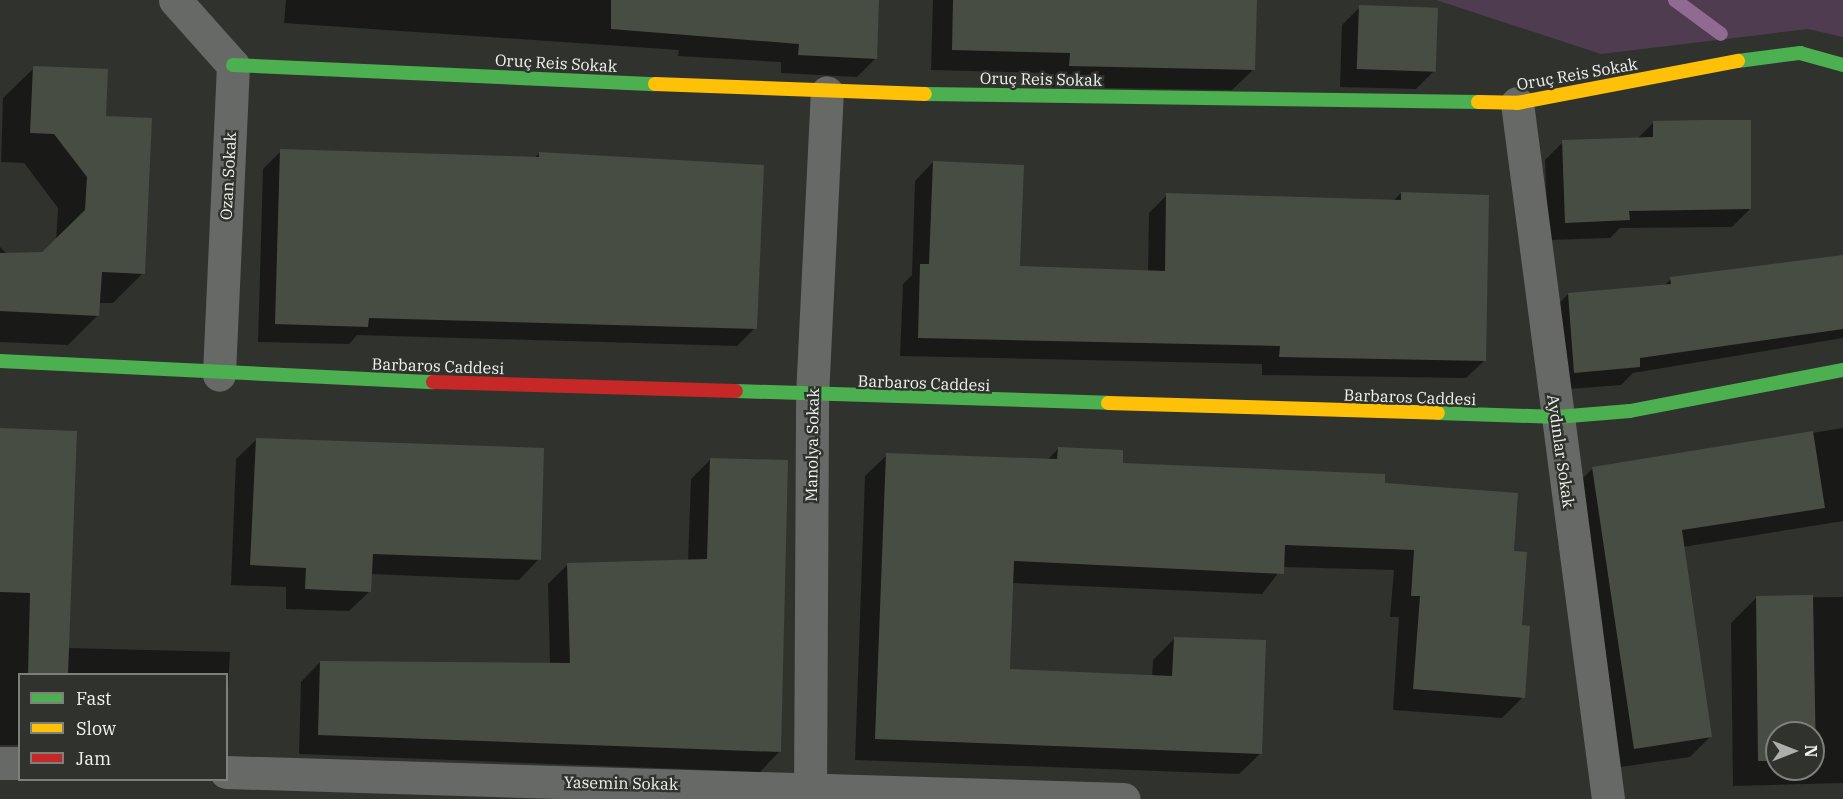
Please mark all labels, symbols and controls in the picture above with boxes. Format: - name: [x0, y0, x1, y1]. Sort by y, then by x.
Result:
- street label: Oruç Reis Sokak: [494, 50, 618, 76]
- street label: Oruç Reis Sokak: [1515, 54, 1639, 94]
- street label: Oruç Reis Sokak: [980, 68, 1102, 90]
- street label: Ozan Sokak: [216, 132, 240, 220]
- street label: Barbaros Caddesi: [371, 354, 505, 378]
- street label: Barbaros Caddesi: [857, 371, 991, 395]
- street label: Barbaros Caddesi: [1343, 385, 1477, 409]
- street label: Manolya Sokak: [801, 388, 823, 502]
- street label: Aydınlar Sokak: [1544, 393, 1578, 509]
- legend: [18, 673, 228, 781]
- text: Fast: [76, 687, 111, 710]
- text: Slow: [76, 717, 116, 740]
- north arrow: [1765, 721, 1825, 781]
- text: N: [1801, 745, 1821, 757]
- text: Jam: [76, 747, 111, 770]
- street label: Yasemin Sokak: [564, 772, 678, 794]

